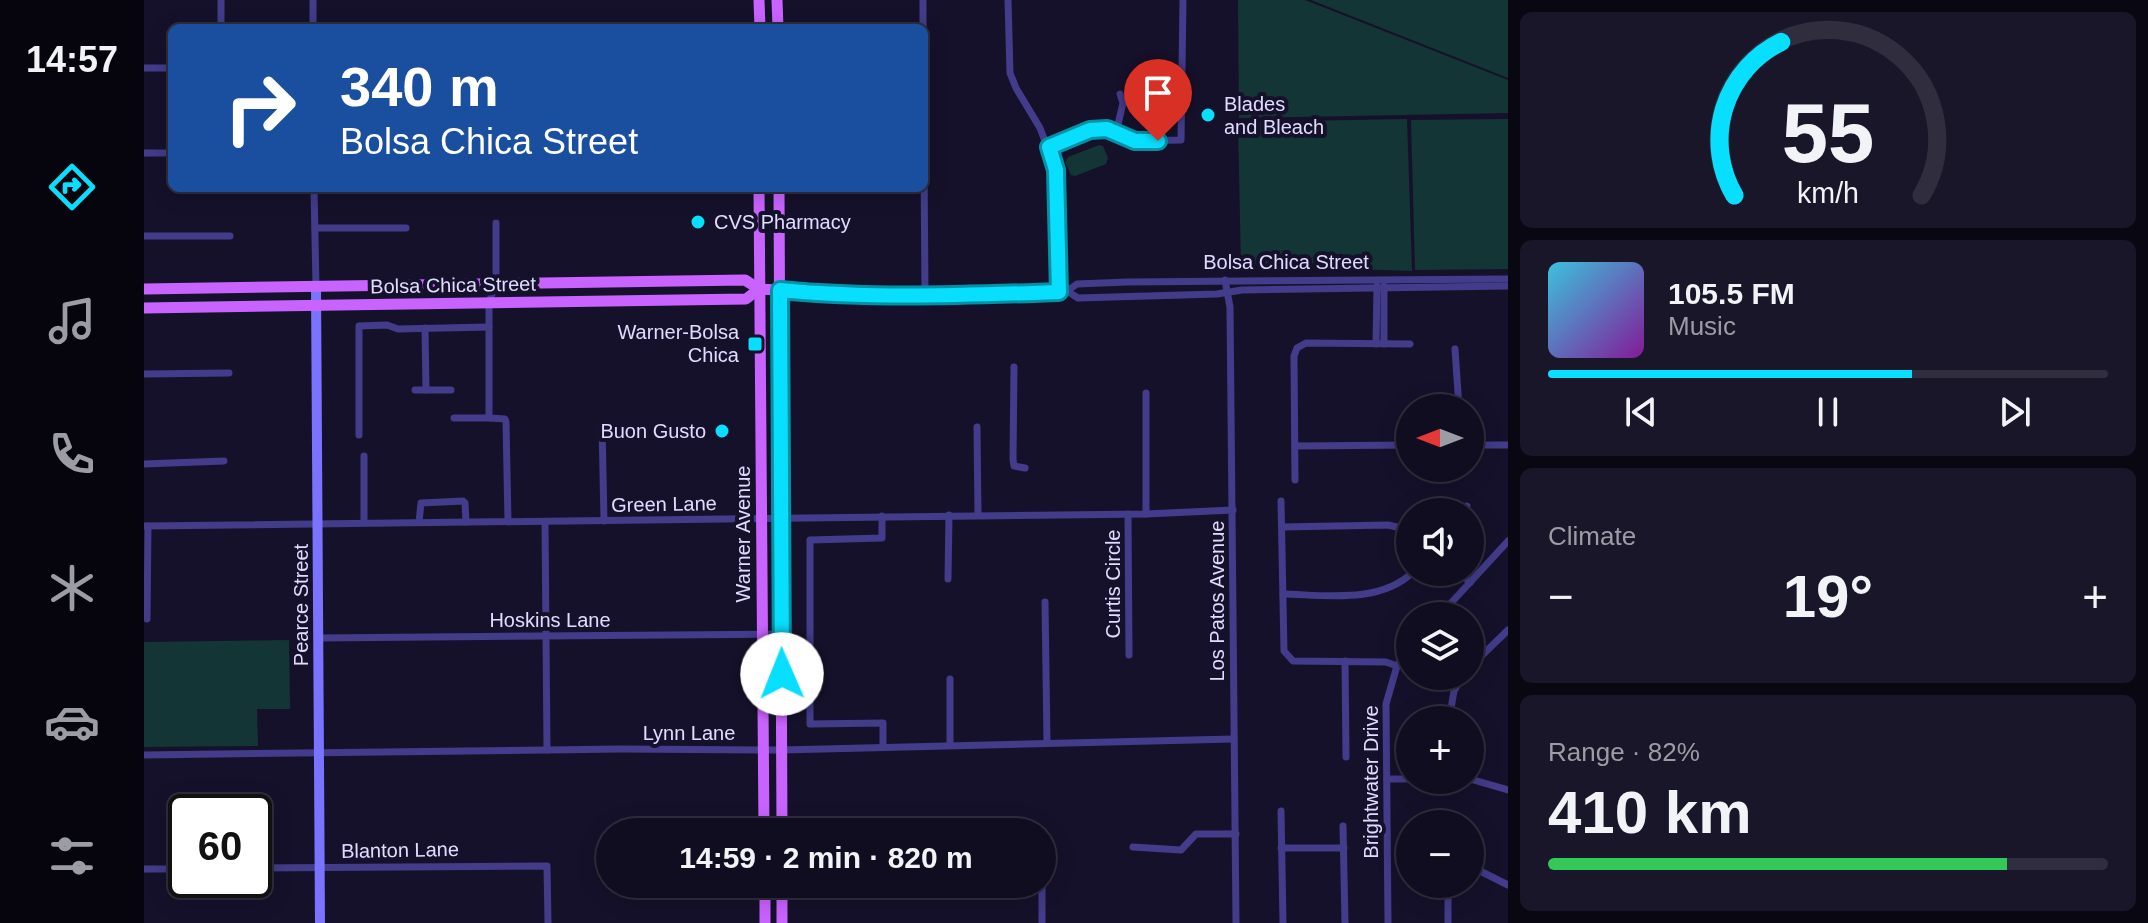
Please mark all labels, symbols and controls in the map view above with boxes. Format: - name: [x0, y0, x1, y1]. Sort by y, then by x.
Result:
- text: 14:57: [26, 39, 118, 80]
- text: 340 m: [340, 55, 499, 118]
- icon: right: [208, 56, 312, 160]
- pin: [1124, 59, 1192, 141]
- icon: arrive: [1136, 71, 1180, 115]
- text: 55: [1782, 86, 1874, 179]
- place label: Blades and Bleach: [1224, 93, 1324, 138]
- marker: Blades and Bleach: [1199, 106, 1217, 124]
- text: Bolsa Chica Street: [340, 121, 638, 162]
- icon: directions: [44, 159, 100, 215]
- text: km/h: [1797, 177, 1859, 209]
- place label: CVS Pharmacy: [714, 211, 851, 233]
- marker: CVS Pharmacy: [689, 213, 707, 231]
- street label: Bolsa Chica Street: [1203, 251, 1369, 273]
- street label: Bolsa Chica Street: [370, 273, 536, 297]
- text: 105.5 FM: [1668, 277, 1795, 310]
- icon: music: [44, 293, 100, 349]
- text: Music: [1668, 311, 1736, 341]
- place label: Warner-Bolsa Chica: [617, 321, 740, 366]
- marker: Warner-Bolsa Chica: [746, 335, 764, 353]
- icon: previous: [1619, 390, 1663, 434]
- icon: pause: [1806, 390, 1850, 434]
- icon: next: [1993, 390, 2037, 434]
- north arrow: [1396, 394, 1484, 482]
- map controls: [1396, 394, 1484, 898]
- place label: Buon Gusto: [600, 420, 706, 442]
- marker: Buon Gusto: [713, 422, 731, 440]
- icon: phone: [44, 426, 100, 482]
- street label: Warner Avenue: [732, 466, 754, 602]
- street label: Green Lane: [611, 492, 717, 516]
- button: sound: [1396, 498, 1484, 586]
- street label: Los Patos Avenue: [1206, 521, 1228, 681]
- text: Climate: [1548, 521, 1636, 551]
- street label: Curtis Circle: [1102, 530, 1124, 638]
- street label: Pearce Street: [290, 543, 312, 666]
- icon: climate: [44, 560, 100, 616]
- text: 19°: [1783, 563, 1873, 630]
- text: −: [1548, 572, 1574, 621]
- text: +: [2082, 572, 2108, 621]
- button: layers: [1396, 602, 1484, 690]
- street label: Hoskins Lane: [489, 609, 611, 631]
- position arrow: [740, 632, 824, 716]
- icon: car: [44, 694, 100, 750]
- street label: Brightwater Drive: [1360, 705, 1382, 859]
- button: +: [1396, 706, 1484, 794]
- street label: Lynn Lane: [643, 722, 735, 744]
- text: Range · 82%: [1548, 737, 1700, 767]
- text: 410 km: [1548, 779, 1752, 846]
- speed limit sign: 60: [168, 794, 272, 898]
- button: −: [1396, 810, 1484, 898]
- icon: filters: [44, 828, 100, 884]
- street label: Blanton Lane: [341, 838, 459, 862]
- text: 14:59 · 2 min · 820 m: [679, 841, 973, 874]

